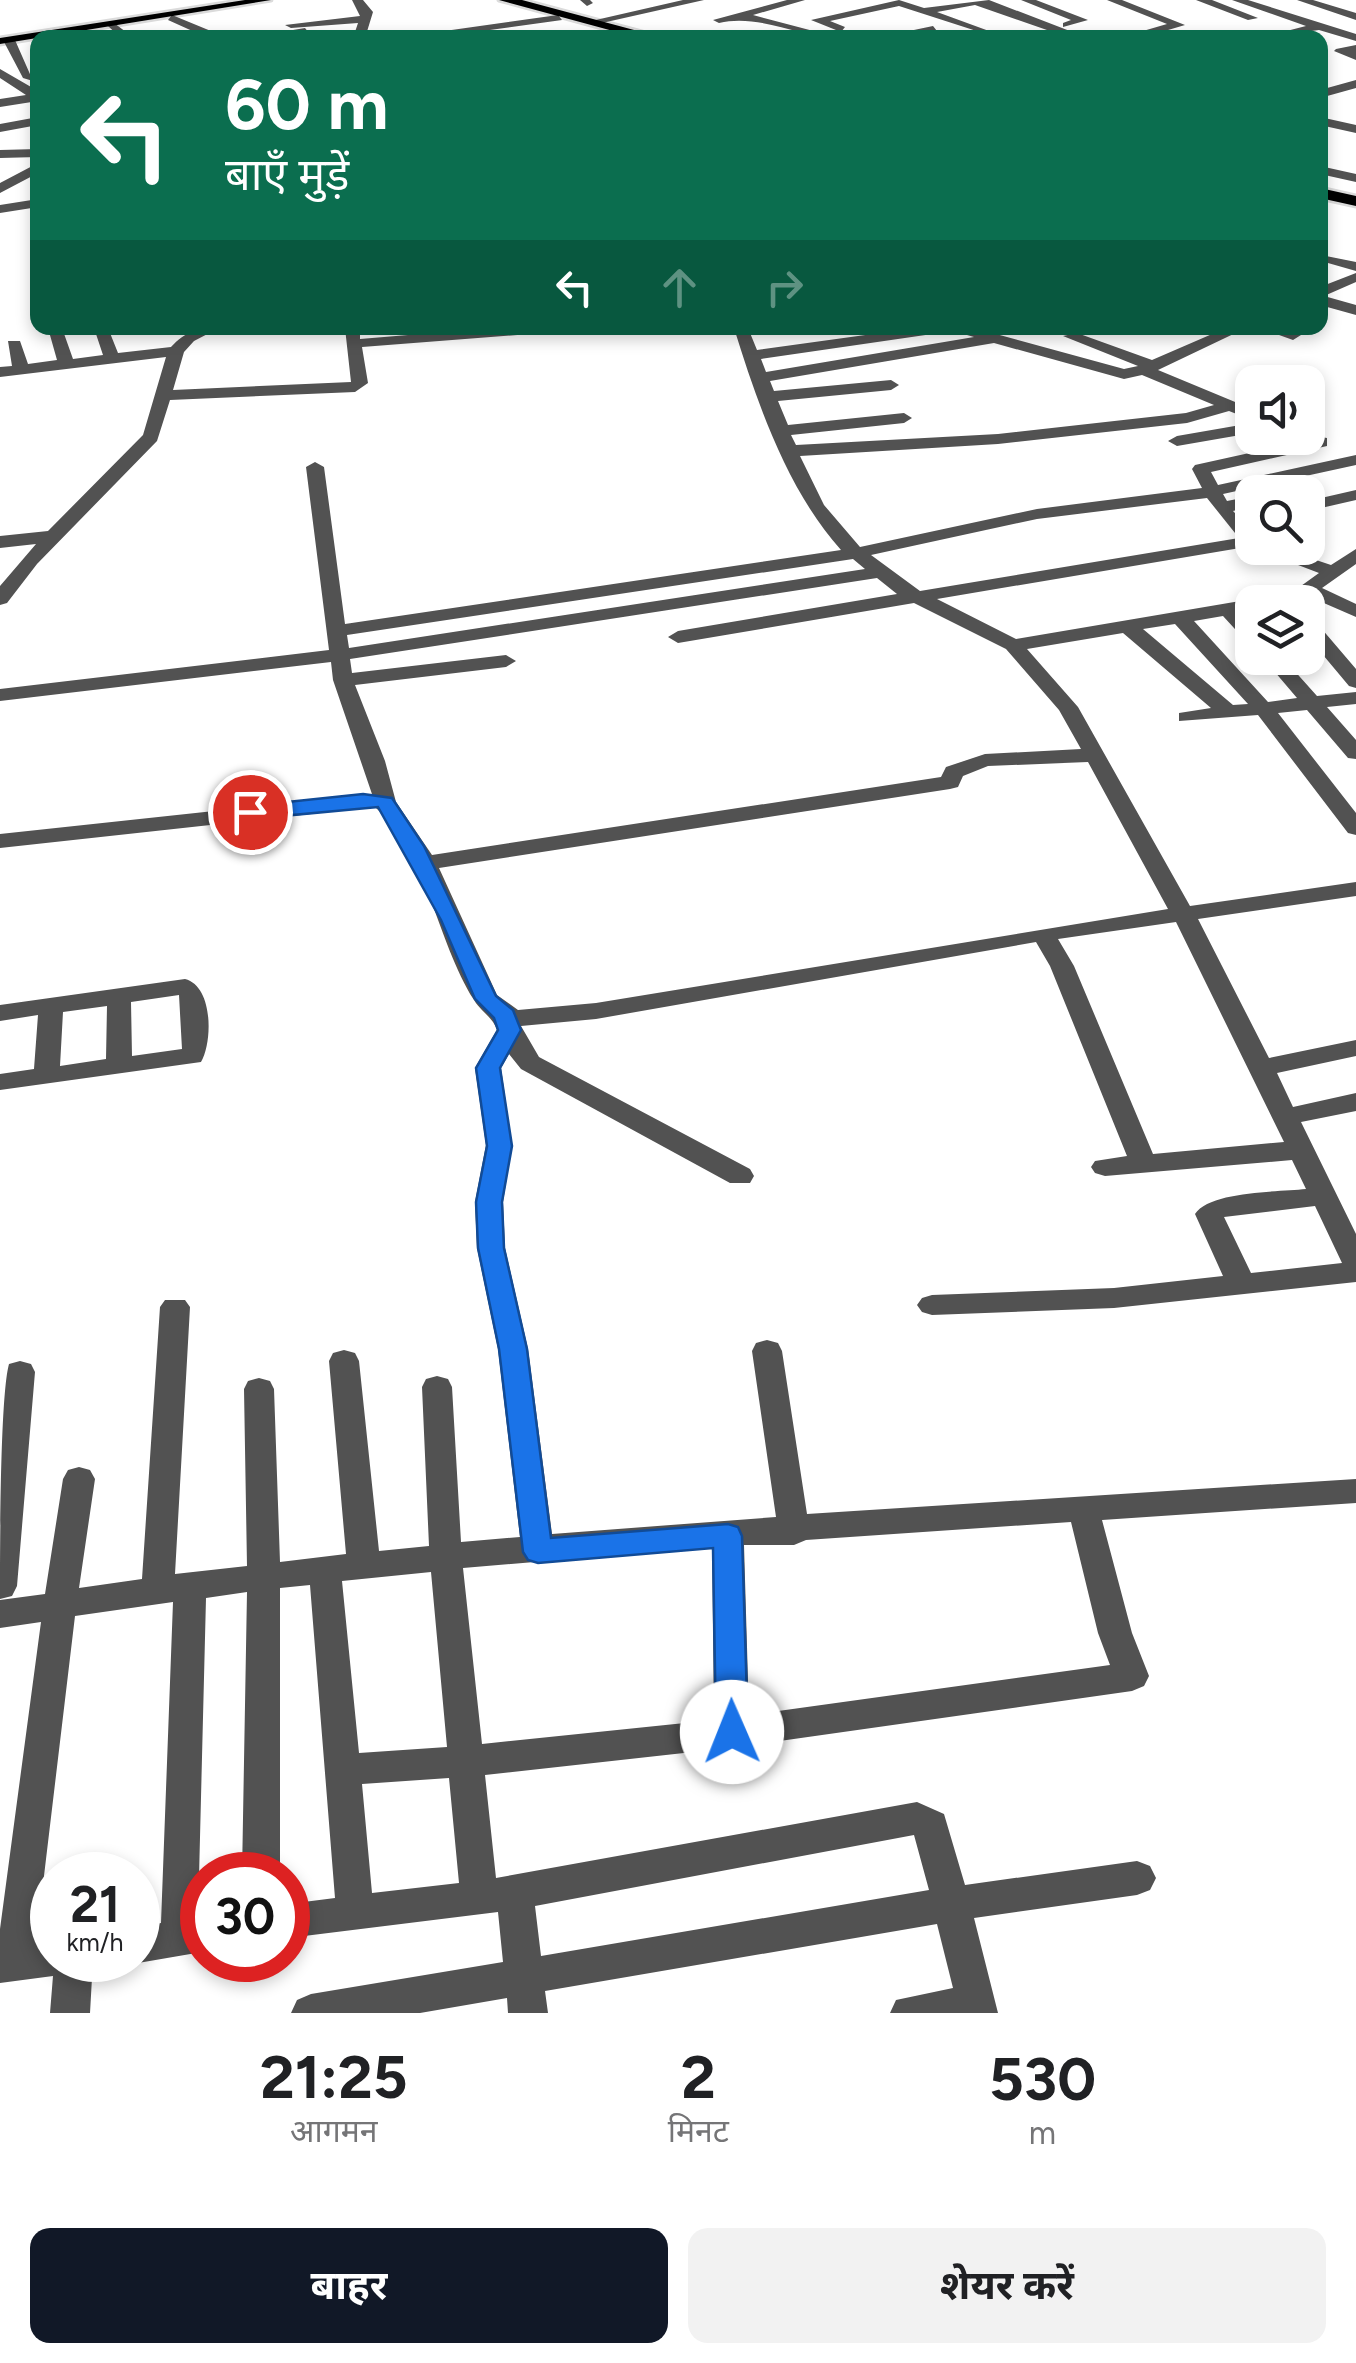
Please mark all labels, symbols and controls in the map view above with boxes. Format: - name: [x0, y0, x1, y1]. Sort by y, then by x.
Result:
- text: 60 m: [225, 62, 389, 147]
- icon: left: [60, 70, 190, 200]
- text: बाएँ मुड़ें: [225, 147, 349, 201]
- icon: left: [547, 260, 602, 315]
- icon: ahead: [652, 260, 707, 315]
- icon: right: [757, 260, 812, 315]
- map controls: [1235, 365, 1325, 675]
- button: sound: [1235, 365, 1325, 455]
- button: search: [1235, 475, 1325, 565]
- button: layers: [1235, 585, 1325, 675]
- pin: [208, 770, 293, 855]
- icon: arrive: [223, 785, 278, 840]
- position arrow: [680, 1680, 784, 1784]
- speed limit sign: 30: [180, 1852, 310, 1982]
- text: 21: [70, 1874, 120, 1935]
- text: km/h: [66, 1927, 124, 1957]
- text: 21:25: [260, 2041, 408, 2113]
- text: 2: [681, 2041, 716, 2113]
- text: 530: [989, 2043, 1096, 2115]
- text: आगमन: [290, 2112, 378, 2150]
- text: मिनट: [668, 2112, 729, 2150]
- text: m: [1029, 2114, 1056, 2152]
- button: बाहर: [30, 2228, 668, 2343]
- button: शेयर करें: [688, 2228, 1326, 2343]

